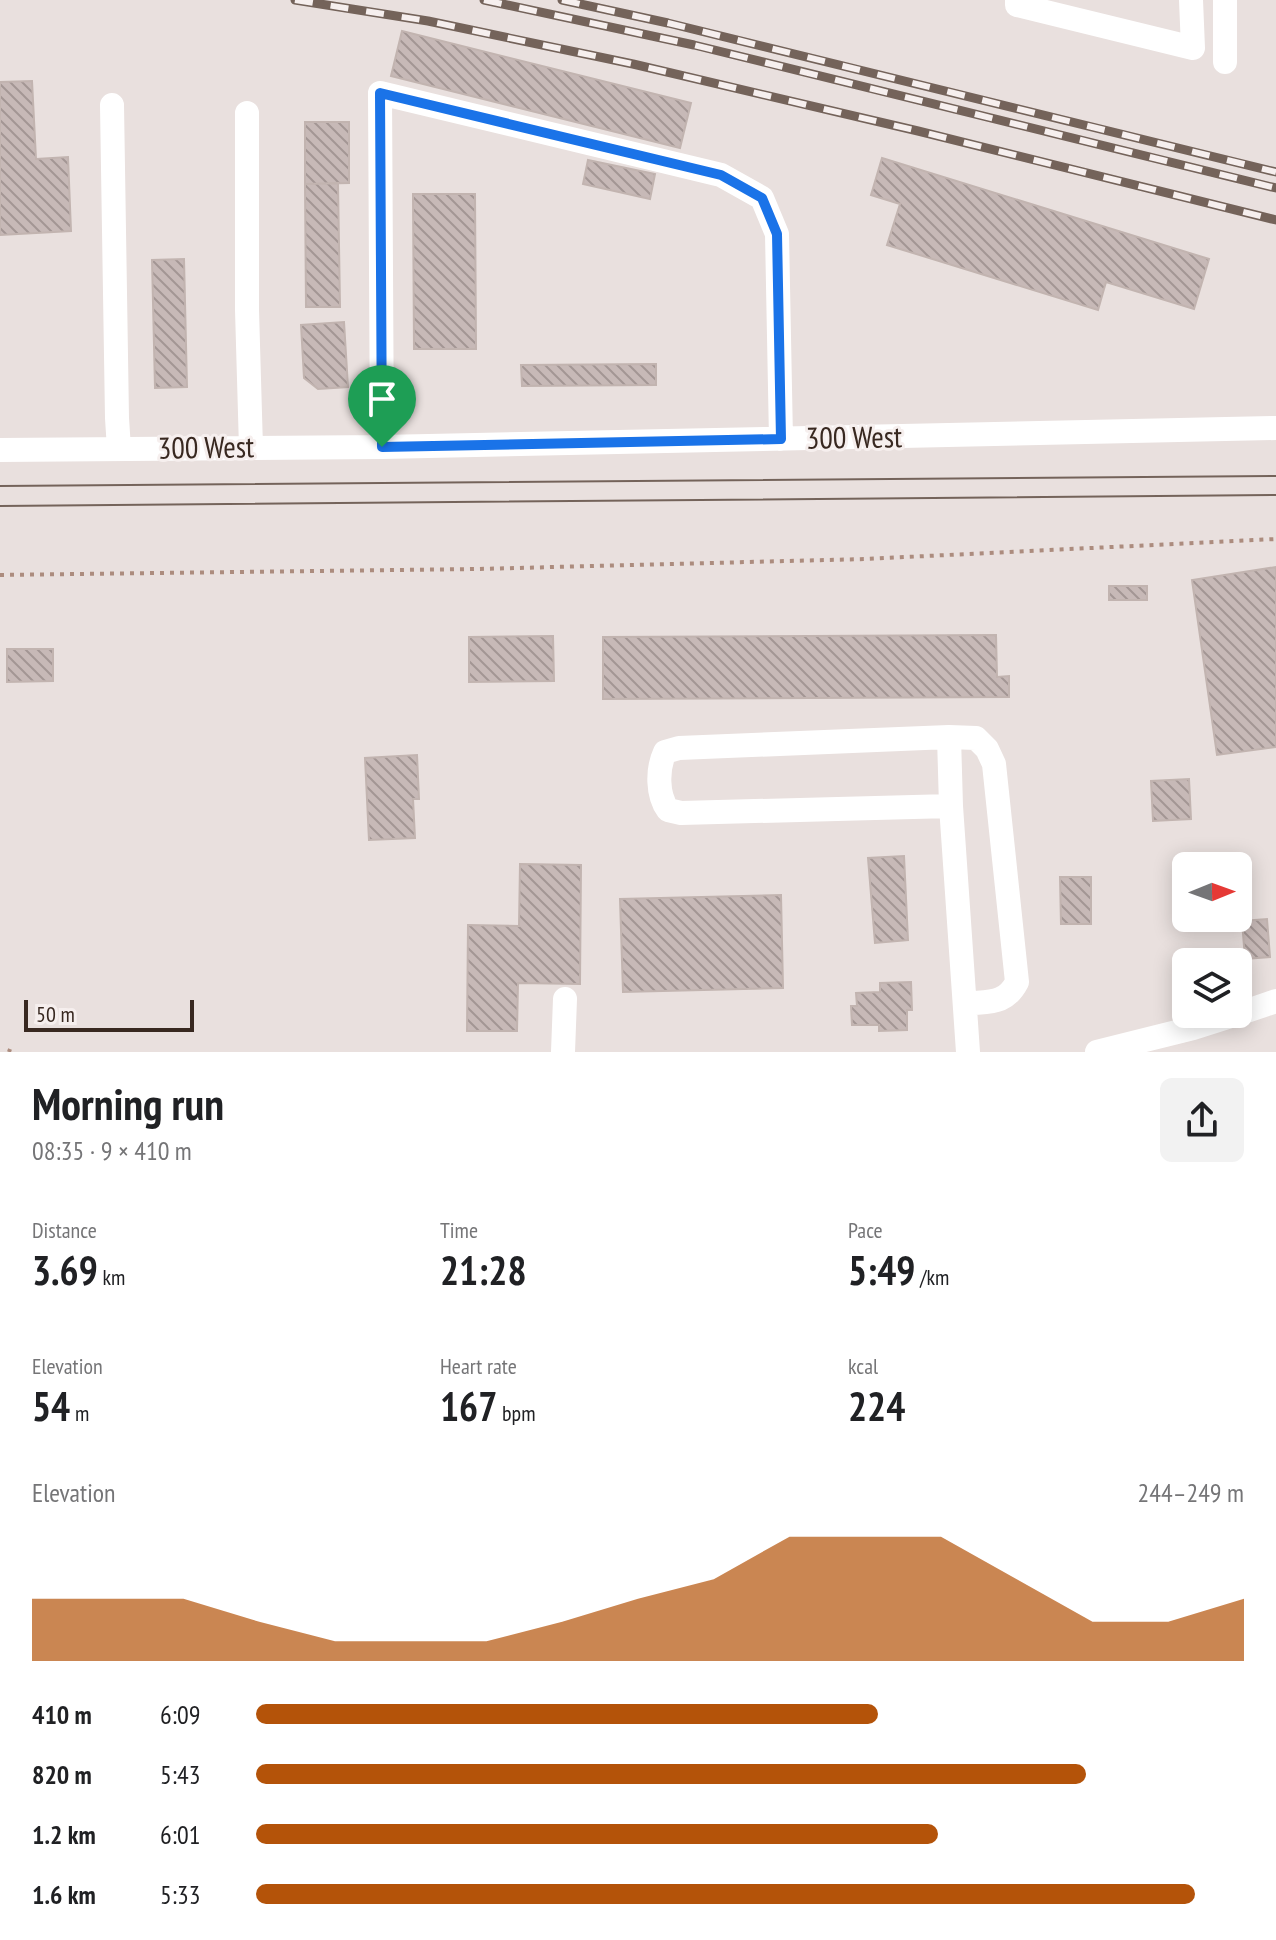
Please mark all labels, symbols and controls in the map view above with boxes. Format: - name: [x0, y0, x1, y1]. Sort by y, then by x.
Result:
- pin: [348, 365, 416, 447]
- icon: arrive: [360, 377, 404, 421]
- street label: 300 West: [806, 416, 903, 457]
- street label: 300 West: [158, 426, 255, 467]
- north arrow: [1172, 852, 1252, 932]
- map controls: [1172, 852, 1252, 1028]
- button: layers: [1172, 948, 1252, 1028]
- scale bar: [24, 996, 194, 1032]
- text: 50 m: [36, 1000, 75, 1028]
- text: Morning run: [32, 1075, 224, 1132]
- button: share: [1160, 1078, 1244, 1162]
- text: 08:35 · 9 × 410 m: [32, 1134, 192, 1167]
- text: Distance: [32, 1216, 97, 1244]
- text: Time: [440, 1216, 478, 1244]
- text: Pace: [848, 1216, 883, 1244]
- text: 3.69: [32, 1244, 98, 1296]
- text: 21:28: [440, 1244, 527, 1296]
- text: 5:49: [848, 1244, 915, 1296]
- text: km: [98, 1263, 125, 1291]
- text: /km: [915, 1263, 949, 1291]
- text: Elevation: [32, 1352, 103, 1380]
- text: Heart rate: [440, 1352, 517, 1380]
- text: kcal: [848, 1352, 878, 1380]
- text: 54: [32, 1380, 70, 1432]
- text: 167: [440, 1380, 497, 1432]
- text: 224: [848, 1380, 905, 1432]
- text: m: [70, 1399, 89, 1427]
- text: bpm: [497, 1399, 535, 1427]
- text: Elevation: [32, 1476, 115, 1509]
- text: 244–249 m: [1138, 1476, 1244, 1509]
- text: 410 m: [32, 1698, 92, 1731]
- text: 6:09: [160, 1698, 200, 1731]
- text: 820 m: [32, 1758, 92, 1791]
- text: 5:43: [160, 1758, 200, 1791]
- text: 1.2 km: [32, 1818, 96, 1851]
- text: 6:01: [160, 1818, 200, 1851]
- text: 1.6 km: [32, 1878, 96, 1911]
- text: 5:33: [160, 1878, 200, 1911]

